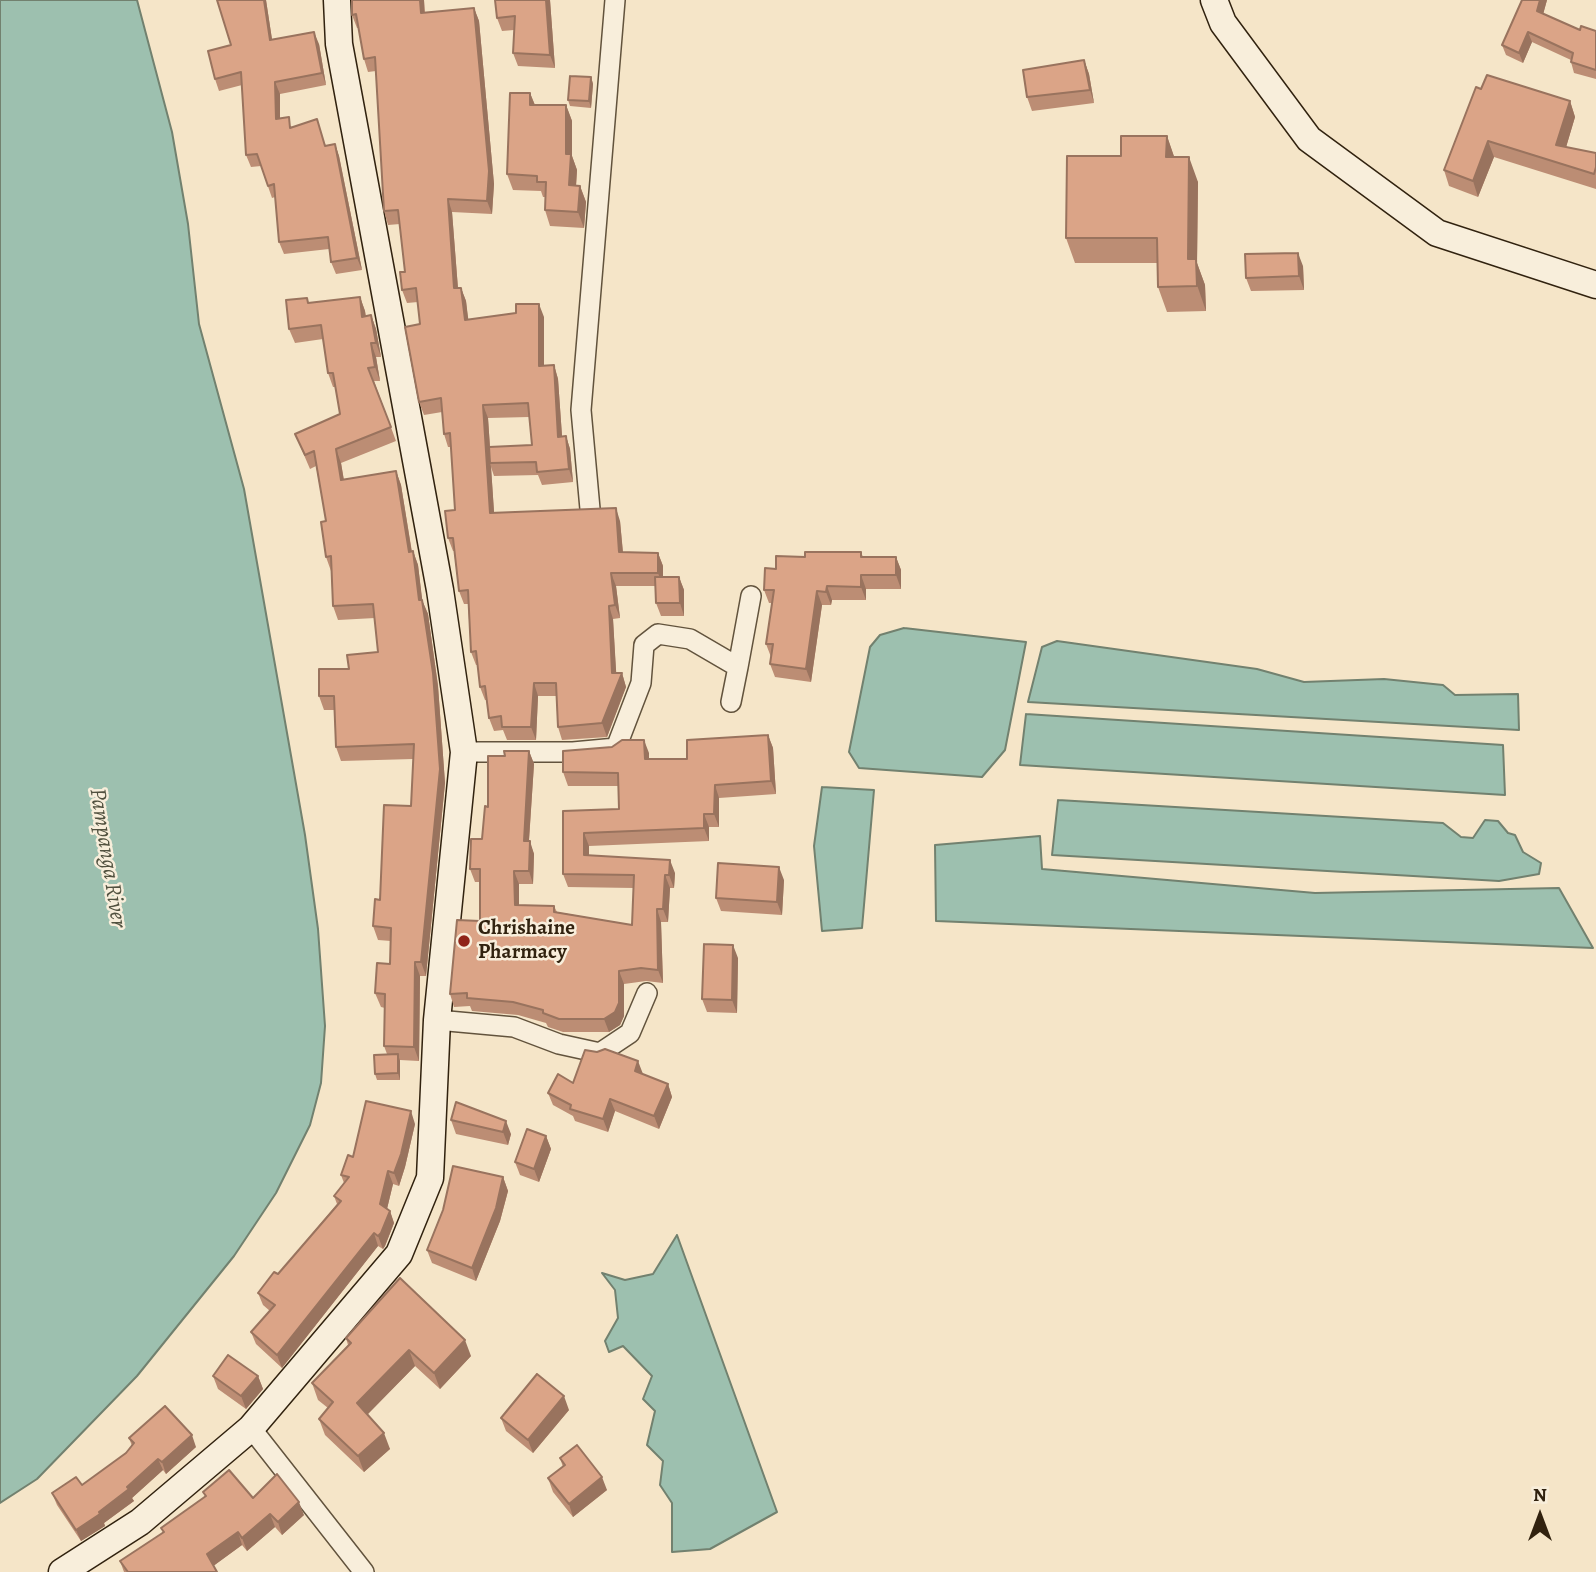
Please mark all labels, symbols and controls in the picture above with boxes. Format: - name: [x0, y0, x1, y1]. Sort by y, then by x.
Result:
- water label: Pampanga River: [82, 786, 132, 930]
- place label: Chrishaine Pharmacy: [478, 916, 575, 966]
- marker: Chrishaine Pharmacy: [456, 933, 472, 949]
- north arrow: [1505, 1481, 1575, 1551]
- text: N: [1533, 1482, 1547, 1508]

